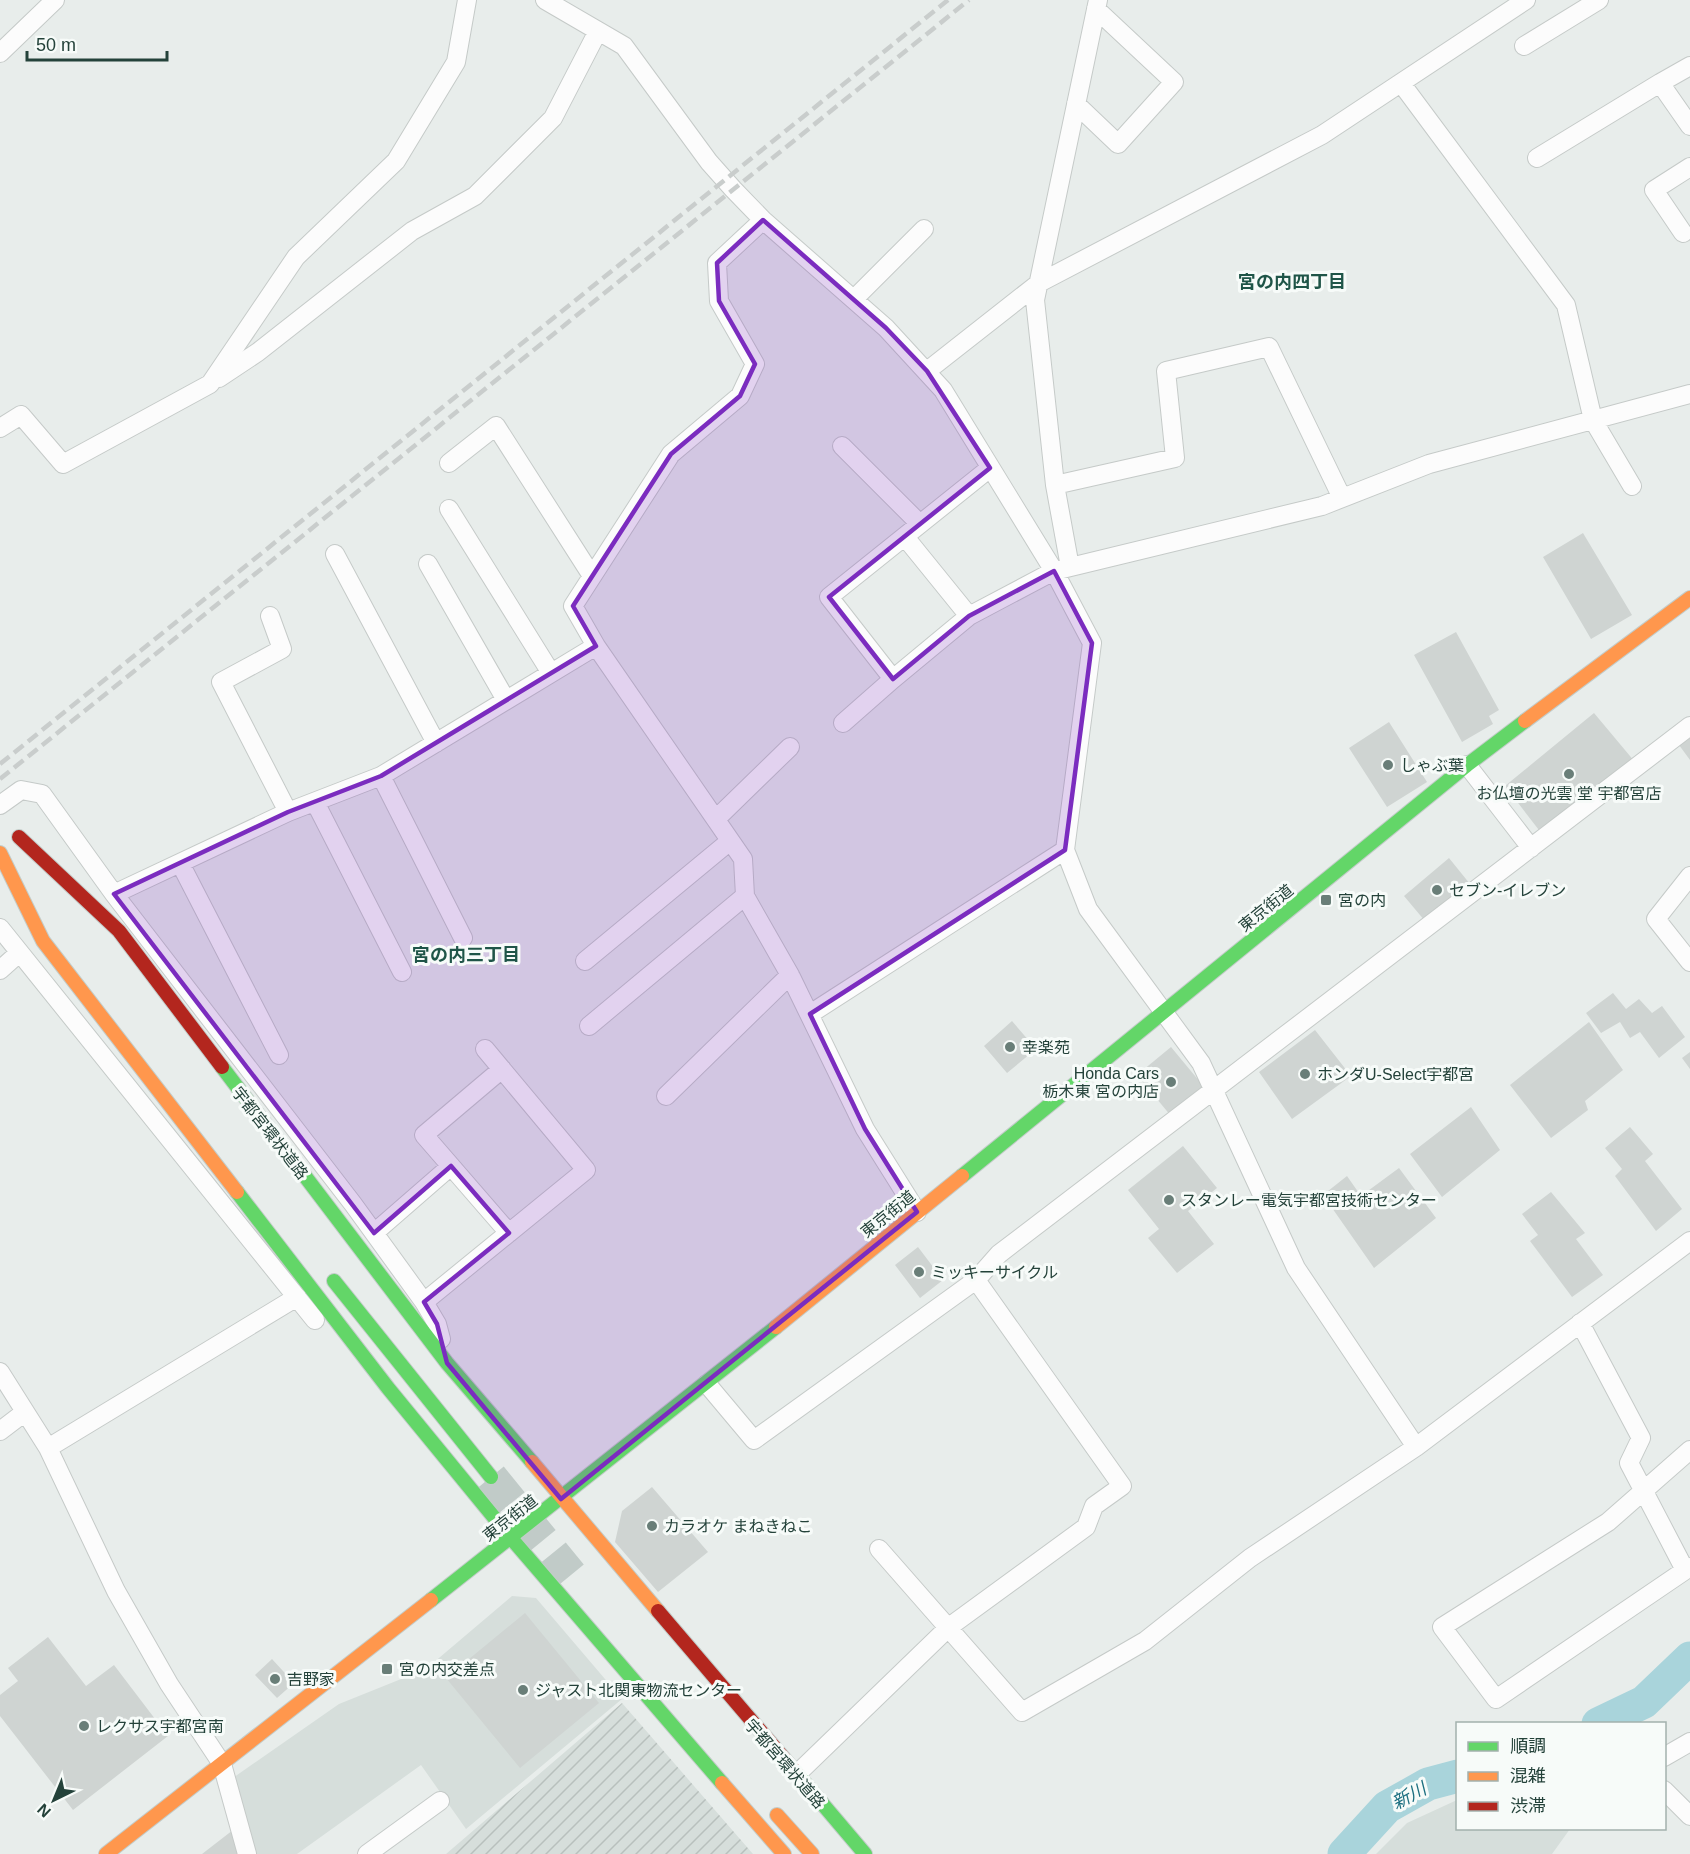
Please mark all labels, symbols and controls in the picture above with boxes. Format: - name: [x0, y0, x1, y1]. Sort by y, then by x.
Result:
- scale bar: [27, 24, 166, 62]
- text: 50 m: [36, 35, 76, 55]
- district label: 宮の内四丁目: [1238, 272, 1346, 292]
- place label: しゃぶ葉: [1400, 757, 1464, 774]
- marker: しゃぶ葉: [1381, 758, 1395, 772]
- marker: お仏壇の光雲 堂 宇都宮店: [1562, 767, 1576, 781]
- place label: お仏壇の光雲 堂 宇都宮店: [1477, 785, 1661, 802]
- street label: 東京街道: [1236, 881, 1296, 935]
- place label: セブン-イレブン: [1449, 882, 1566, 899]
- marker: セブン-イレブン: [1430, 883, 1444, 897]
- place label: 宮の内: [1338, 892, 1386, 909]
- marker: 宮の内: [1319, 893, 1333, 907]
- district label: 宮の内三丁目: [412, 945, 520, 965]
- place label: 幸楽苑: [1022, 1039, 1070, 1056]
- marker: 幸楽苑: [1003, 1040, 1017, 1054]
- place label: Honda Cars 栃木東 宮の内店: [1043, 1065, 1159, 1100]
- place label: ホンダU-Select宇都宮: [1317, 1066, 1474, 1083]
- marker: ホンダU-Select宇都宮: [1298, 1067, 1312, 1081]
- marker: Honda Cars 栃木東 宮の内店: [1164, 1075, 1178, 1089]
- street label: 宇都宮環状道路: [229, 1084, 311, 1182]
- street label: 東京街道: [858, 1187, 918, 1241]
- place label: スタンレー電気宇都宮技術センター: [1181, 1192, 1437, 1209]
- marker: スタンレー電気宇都宮技術センター: [1162, 1193, 1176, 1207]
- place label: ミッキーサイクル: [931, 1264, 1058, 1281]
- marker: ミッキーサイクル: [912, 1265, 926, 1279]
- street label: 東京街道: [480, 1492, 540, 1544]
- place label: カラオケ まねきねこ: [664, 1518, 812, 1535]
- marker: カラオケ まねきねこ: [645, 1519, 659, 1533]
- place label: 宮の内交差点: [399, 1661, 495, 1678]
- marker: 宮の内交差点: [380, 1662, 394, 1676]
- place label: 吉野家: [287, 1671, 335, 1688]
- marker: 吉野家: [268, 1672, 282, 1686]
- place label: ジャスト北関東物流センター: [535, 1682, 742, 1699]
- marker: ジャスト北関東物流センター: [516, 1683, 530, 1697]
- street label: 宇都宮環状道路: [742, 1716, 828, 1812]
- place label: レクサス宇都宮南: [96, 1718, 224, 1735]
- marker: レクサス宇都宮南: [77, 1719, 91, 1733]
- legend: [1456, 1722, 1666, 1830]
- text: 順調: [1510, 1736, 1546, 1756]
- text: 混雑: [1510, 1766, 1546, 1786]
- north arrow: [24, 1770, 84, 1830]
- water label: 新川: [1388, 1778, 1431, 1813]
- text: 渋滞: [1510, 1796, 1546, 1816]
- text: N: [34, 1800, 54, 1821]

